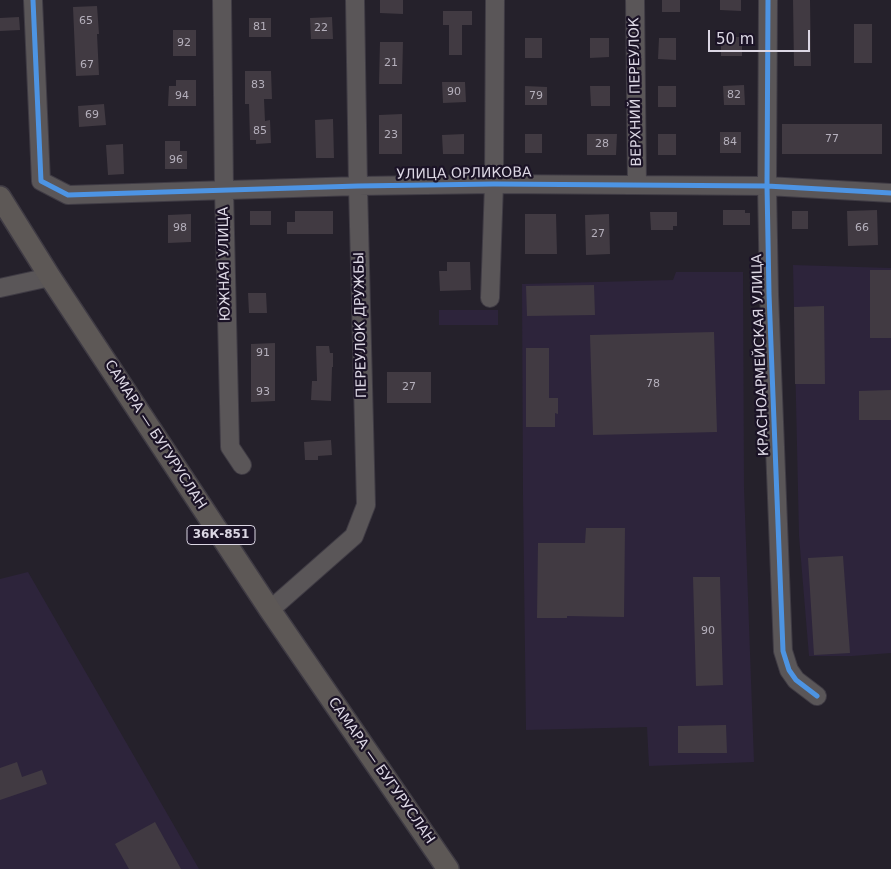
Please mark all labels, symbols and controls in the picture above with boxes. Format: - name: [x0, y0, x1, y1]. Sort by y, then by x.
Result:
- house number: 65: [79, 14, 93, 28]
- street label: ВЕРХНИЙ ПЕРЕУЛОК: [626, 17, 646, 167]
- house number: 81: [253, 20, 267, 34]
- scale bar: [711, 20, 814, 52]
- house number: 22: [314, 21, 328, 35]
- text: 50 m: [716, 30, 754, 48]
- house number: 92: [177, 36, 191, 50]
- house number: 21: [384, 56, 398, 70]
- house number: 67: [80, 58, 94, 72]
- house number: 83: [251, 78, 265, 92]
- house number: 90: [447, 85, 461, 99]
- house number: 82: [727, 88, 741, 102]
- house number: 94: [175, 89, 189, 103]
- house number: 79: [529, 89, 543, 103]
- house number: 69: [85, 108, 99, 122]
- house number: 85: [253, 124, 267, 138]
- house number: 23: [384, 128, 398, 142]
- house number: 77: [825, 132, 839, 146]
- house number: 84: [723, 135, 737, 149]
- house number: 28: [595, 137, 609, 151]
- house number: 96: [169, 153, 183, 167]
- street label: УЛИЦА ОРЛИКОВА: [396, 164, 532, 184]
- street label: ЮЖНАЯ УЛИЦА: [216, 207, 234, 321]
- house number: 98: [173, 221, 187, 235]
- house number: 66: [855, 221, 869, 235]
- house number: 27: [591, 227, 605, 241]
- street label: ПЕРЕУЛОК ДРУЖБЫ: [351, 252, 371, 398]
- street label: КРАСНОАРМЕЙСКАЯ УЛИЦА: [749, 254, 773, 456]
- house number: 91: [256, 346, 270, 360]
- street label: САМАРА — БУГУРУСЛАН: [100, 357, 210, 513]
- house number: 78: [646, 377, 660, 391]
- house number: 27: [402, 380, 416, 394]
- house number: 93: [256, 385, 270, 399]
- road number: 36К-851: [187, 526, 255, 544]
- house number: 90: [701, 624, 715, 638]
- street label: САМАРА — БУГУРУСЛАН: [324, 695, 438, 847]

